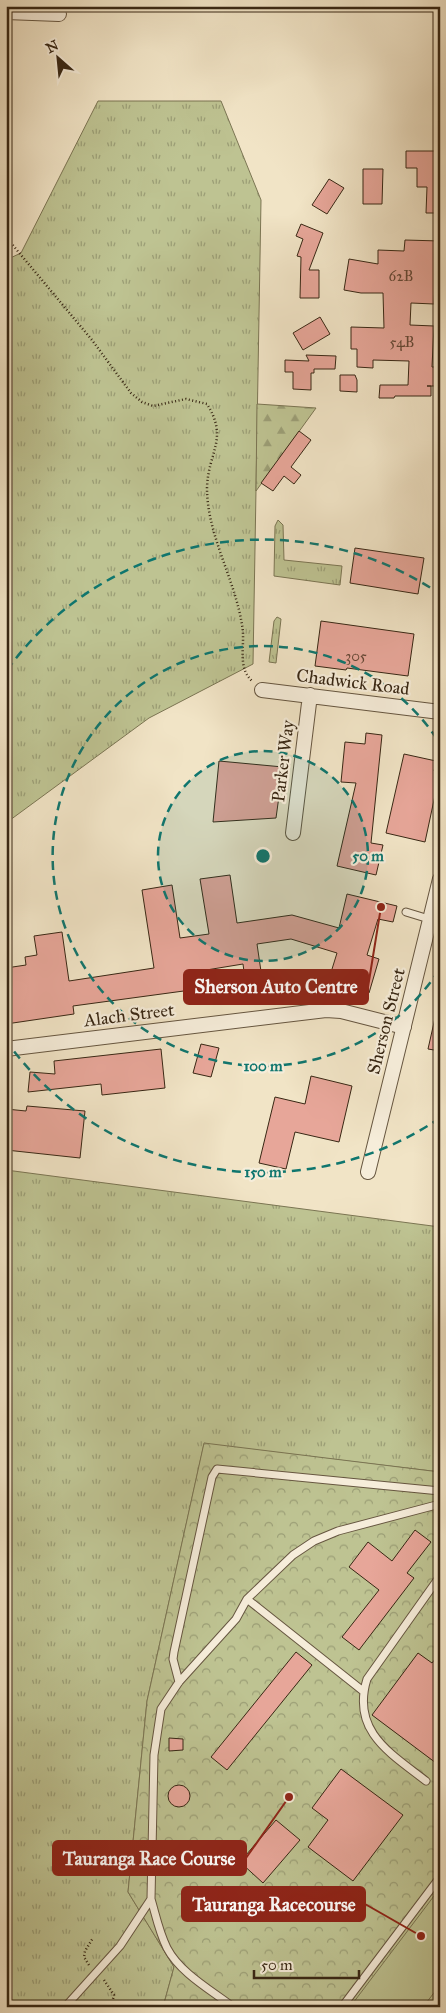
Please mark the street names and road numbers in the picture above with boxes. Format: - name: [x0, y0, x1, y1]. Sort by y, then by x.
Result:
- street label: Chadwick Road: [295, 664, 411, 700]
- street label: Parker Way: [267, 718, 299, 803]
- street label: Sherson Street: [362, 965, 410, 1076]
- street label: Alach Street: [82, 998, 176, 1032]

